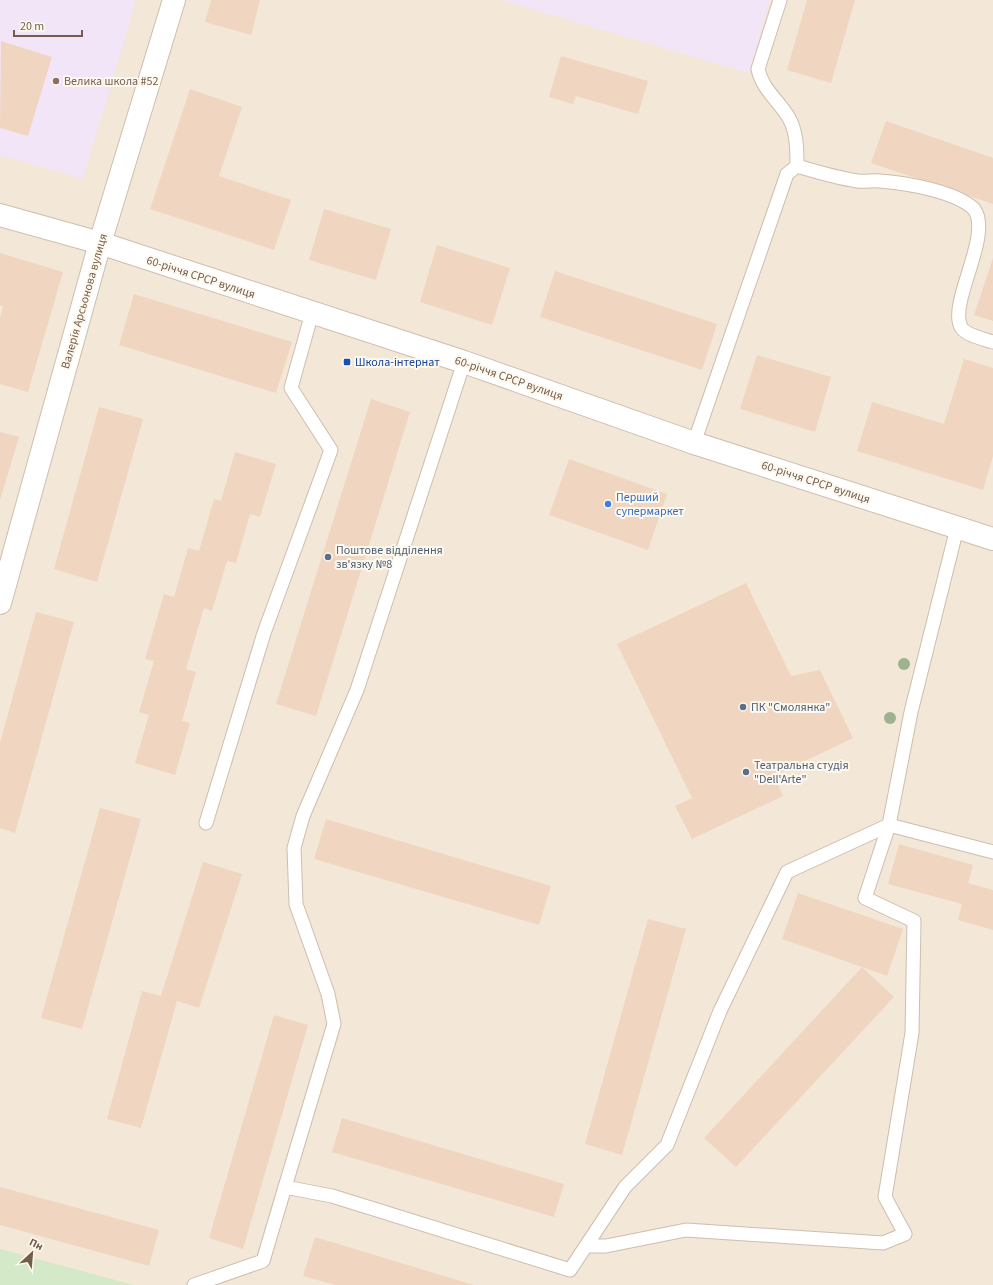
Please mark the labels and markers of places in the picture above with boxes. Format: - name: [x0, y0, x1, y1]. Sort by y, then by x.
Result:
- place label: Велика школа #52: [64, 73, 158, 90]
- marker: Велика школа #52: [51, 76, 61, 86]
- place label: Школа-інтернат: [355, 354, 440, 371]
- marker: Школа-інтернат: [342, 357, 352, 367]
- place label: Перший супермаркет: [616, 489, 684, 520]
- marker: Перший супермаркет: [603, 499, 613, 509]
- place label: Поштове відділення зв'язку №8: [336, 542, 443, 573]
- marker: Поштове відділення зв'язку №8: [323, 552, 333, 562]
- place label: ПК "Смолянка": [751, 699, 830, 716]
- marker: ПК "Смолянка": [738, 702, 748, 712]
- place label: Театральна студiя "Dell'Arte": [754, 757, 849, 788]
- marker: Театральна студiя "Dell'Arte": [741, 767, 751, 777]

